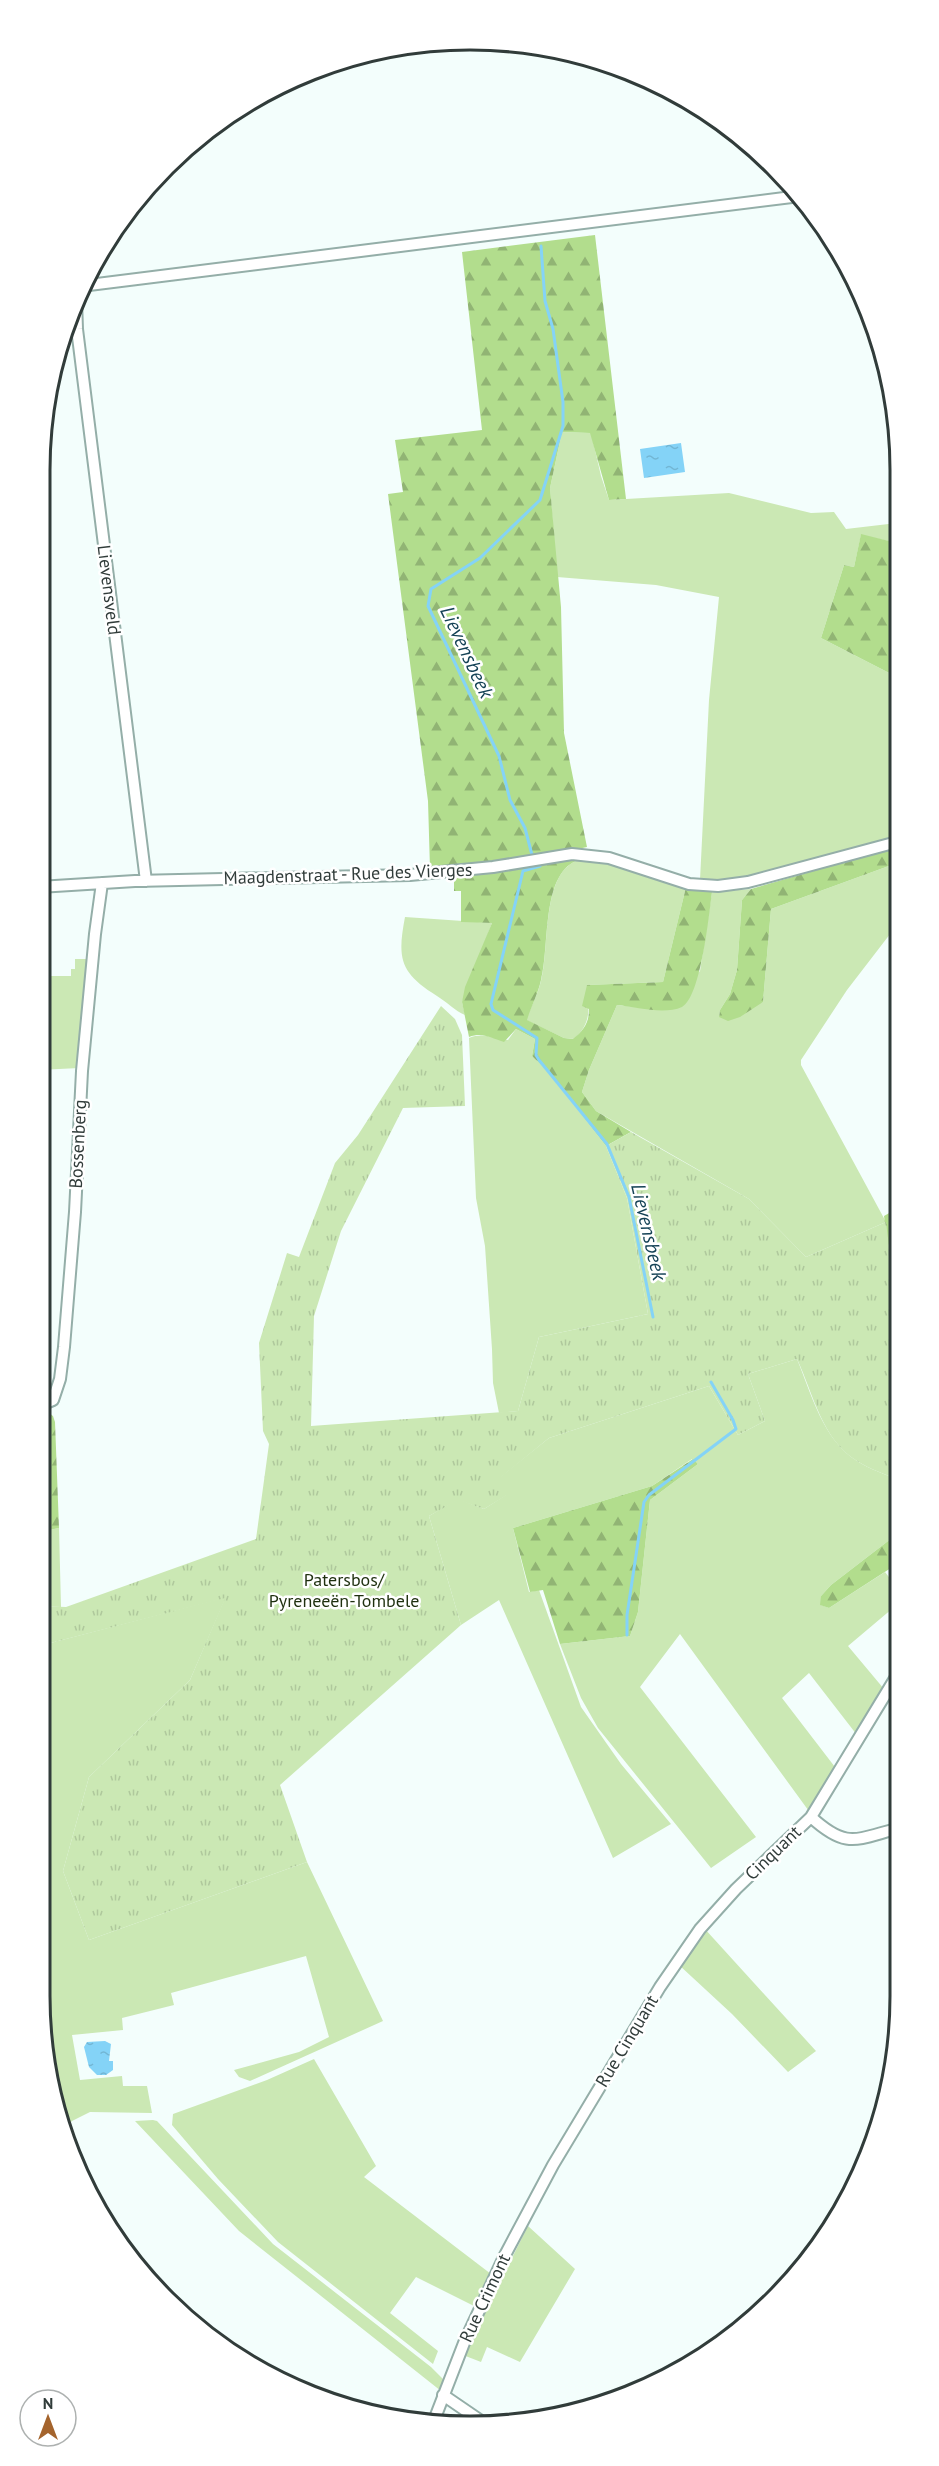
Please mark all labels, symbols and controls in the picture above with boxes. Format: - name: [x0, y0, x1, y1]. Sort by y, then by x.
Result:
- street label: Lievensveld: [93, 544, 126, 636]
- water label: Lievensbeek: [434, 602, 500, 703]
- street label: Maagdenstraat - Rue des Vierges: [223, 858, 473, 889]
- street label: Bossenberg: [64, 1099, 91, 1189]
- water label: Lievensbeek: [625, 1181, 673, 1284]
- park label: Patersbos/ Pyreneeën-Tombele: [269, 1568, 419, 1612]
- street label: Cinquant: [740, 1820, 806, 1885]
- street label: Rue Cinquant: [590, 1991, 663, 2091]
- street label: Rue Crimont: [454, 2250, 515, 2346]
- north arrow: [18, 2388, 78, 2448]
- text: N: [43, 2393, 53, 2413]

